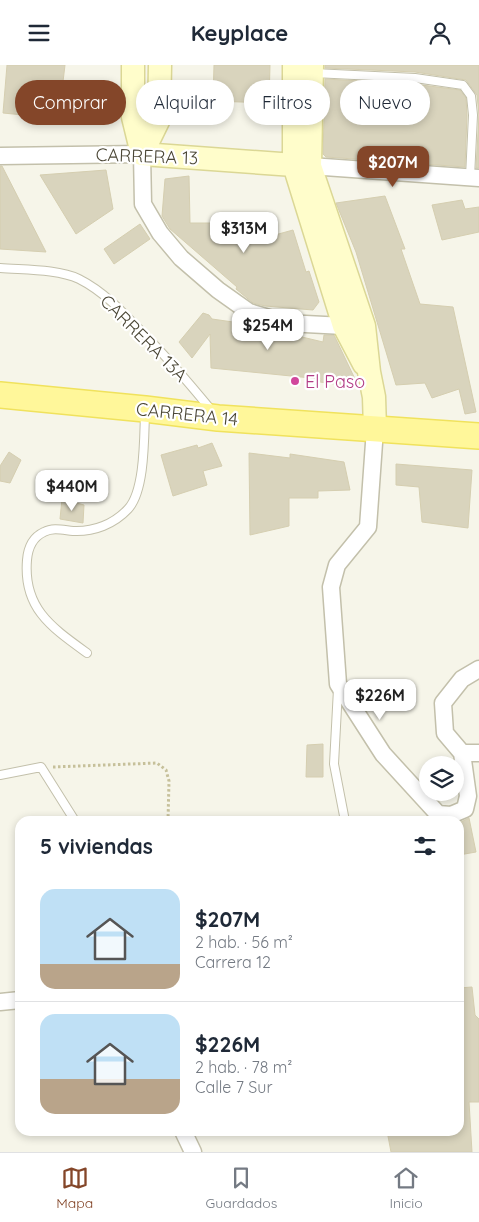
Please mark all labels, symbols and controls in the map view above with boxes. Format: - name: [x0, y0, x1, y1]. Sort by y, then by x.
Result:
- icon: menu: [25, 19, 53, 47]
- text: Keyplace: [191, 19, 288, 47]
- icon: person: [426, 19, 454, 47]
- chip: Comprar: [15, 80, 126, 125]
- chip: Alquilar: [136, 80, 234, 125]
- chip: Filtros: [244, 80, 330, 125]
- chip: Nuevo: [340, 80, 430, 125]
- street label: CARRERA 13: [95, 143, 199, 169]
- pin: $207M: [358, 145, 428, 188]
- text: $207M: [368, 152, 418, 172]
- pin: $313M: [209, 211, 279, 254]
- text: $313M: [221, 218, 267, 238]
- street label: CARRERA 13A: [96, 290, 193, 387]
- pin: $254M: [233, 309, 303, 351]
- text: $254M: [243, 315, 293, 335]
- place label: El Paso: [305, 370, 365, 393]
- marker: El Paso: [289, 375, 301, 387]
- street label: CARRERA 14: [135, 397, 239, 431]
- pin: $440M: [37, 469, 107, 512]
- text: $440M: [46, 476, 98, 496]
- pin: $226M: [345, 679, 415, 721]
- text: $226M: [355, 685, 405, 705]
- map controls: [419, 756, 464, 801]
- button: layers: [419, 756, 464, 801]
- icon: filters: [411, 832, 439, 860]
- text: 5 viviendas: [40, 833, 153, 859]
- text: $207M: [195, 906, 260, 932]
- icon: home: [80, 909, 140, 969]
- text: 2 hab. · 56 m²: [195, 932, 293, 952]
- text: Carrera 12: [195, 952, 271, 972]
- text: $226M: [195, 1031, 260, 1057]
- icon: home: [80, 1034, 140, 1094]
- text: 2 hab. · 78 m²: [195, 1057, 292, 1077]
- text: Calle 7 Sur: [195, 1077, 273, 1097]
- tab: Mapa: [56, 1164, 93, 1212]
- tab: Guardados: [205, 1164, 277, 1212]
- tab: Inicio: [390, 1164, 423, 1212]

